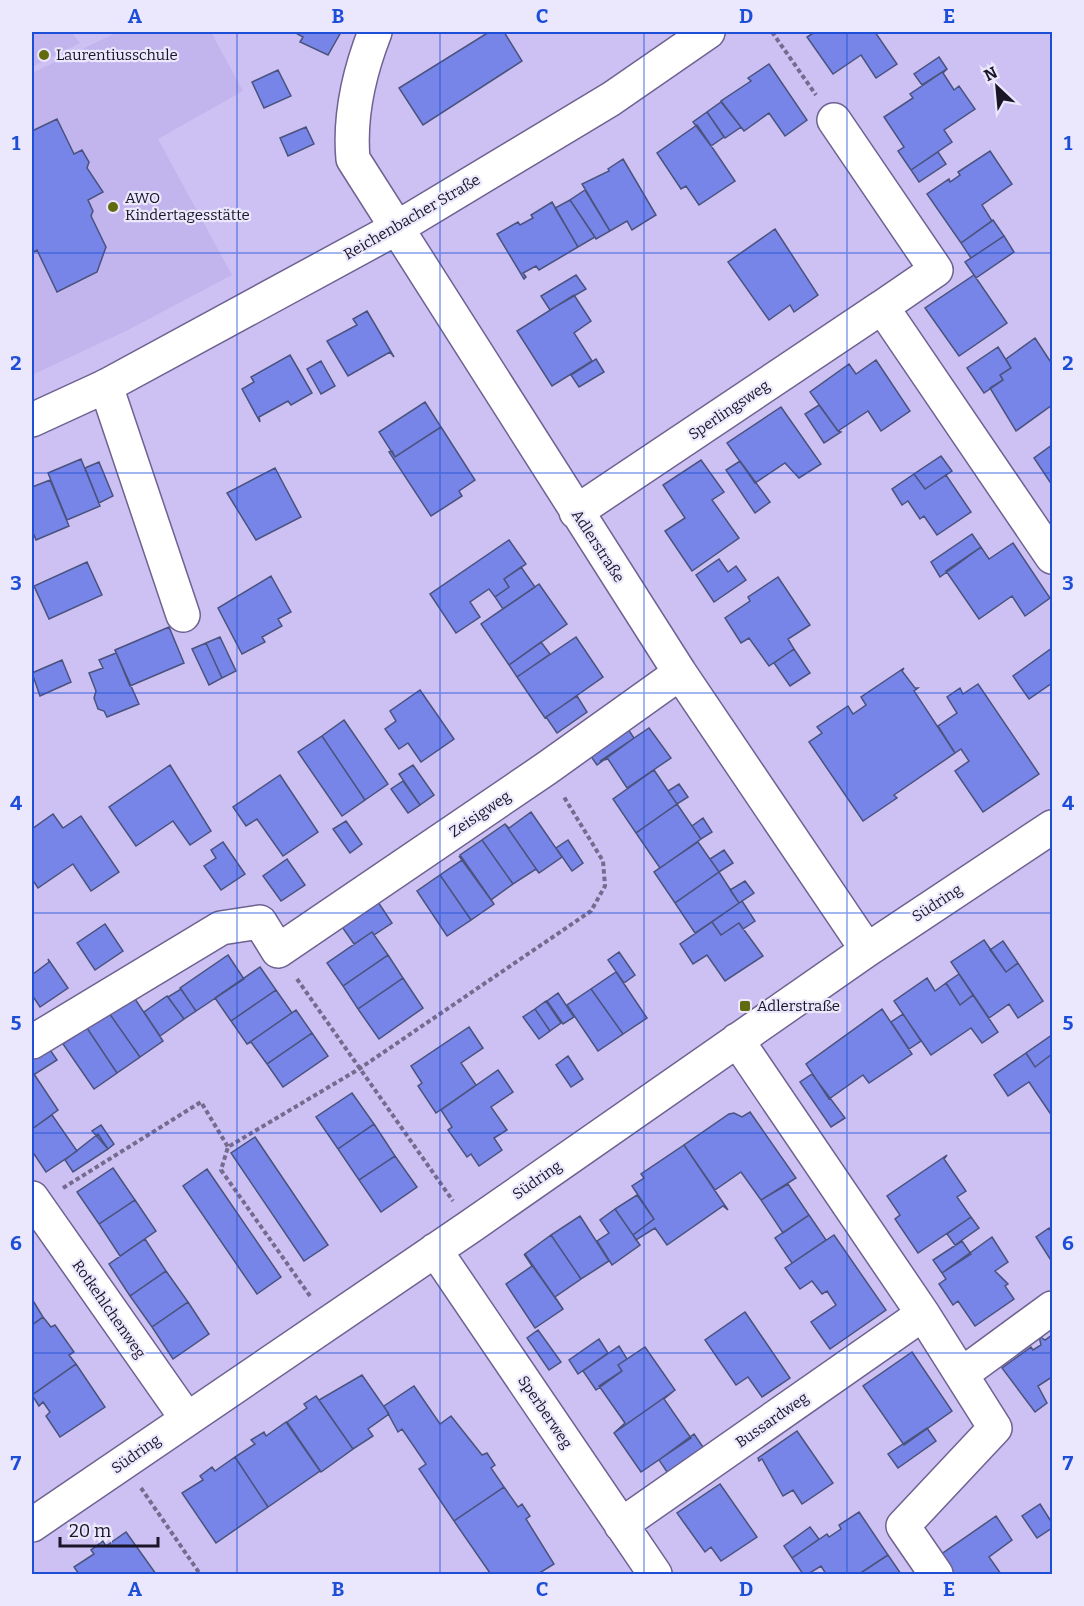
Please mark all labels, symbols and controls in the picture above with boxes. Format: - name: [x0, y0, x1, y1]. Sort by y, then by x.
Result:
- text: A: [128, 4, 143, 28]
- text: B: [332, 4, 345, 28]
- text: C: [536, 4, 548, 28]
- text: D: [739, 4, 753, 28]
- text: E: [943, 4, 955, 28]
- place label: Laurentiusschule: [56, 46, 178, 64]
- marker: Laurentiusschule: [37, 48, 51, 62]
- north arrow: [967, 57, 1027, 117]
- text: N: [981, 63, 1000, 85]
- text: 1: [12, 131, 21, 155]
- text: 1: [1064, 131, 1073, 155]
- street label: Reichenbacher Straße: [341, 171, 483, 263]
- place label: AWO Kindertagesstätte: [125, 189, 250, 224]
- marker: AWO Kindertagesstätte: [106, 200, 120, 214]
- text: 2: [10, 351, 22, 375]
- text: 2: [1062, 351, 1074, 375]
- street label: Sperlingsweg: [685, 376, 773, 444]
- street label: Adlerstraße: [568, 506, 628, 586]
- text: 3: [10, 571, 22, 595]
- text: 3: [1062, 571, 1074, 595]
- street label: Zeisigweg: [446, 787, 514, 841]
- text: 4: [10, 791, 22, 815]
- text: 4: [1062, 791, 1074, 815]
- street label: Südring: [909, 880, 965, 926]
- place label: Adlerstraße: [757, 997, 840, 1015]
- marker: Adlerstraße: [738, 999, 752, 1013]
- text: 5: [11, 1011, 22, 1035]
- text: 5: [1063, 1011, 1074, 1035]
- street label: Südring: [509, 1157, 565, 1203]
- text: 6: [10, 1231, 22, 1255]
- text: 6: [1062, 1231, 1074, 1255]
- street label: Rotkehlchenweg: [68, 1256, 150, 1362]
- street label: Sperberweg: [514, 1372, 576, 1452]
- street label: Bussardweg: [732, 1388, 812, 1452]
- street label: Südring: [108, 1431, 164, 1477]
- text: 7: [11, 1451, 22, 1475]
- text: 7: [1063, 1451, 1074, 1475]
- scale bar: [60, 1510, 158, 1548]
- text: 20 m: [69, 1520, 111, 1542]
- text: A: [128, 1577, 143, 1601]
- text: B: [332, 1577, 345, 1601]
- text: C: [536, 1577, 548, 1601]
- text: D: [739, 1577, 753, 1601]
- text: E: [943, 1577, 955, 1601]

